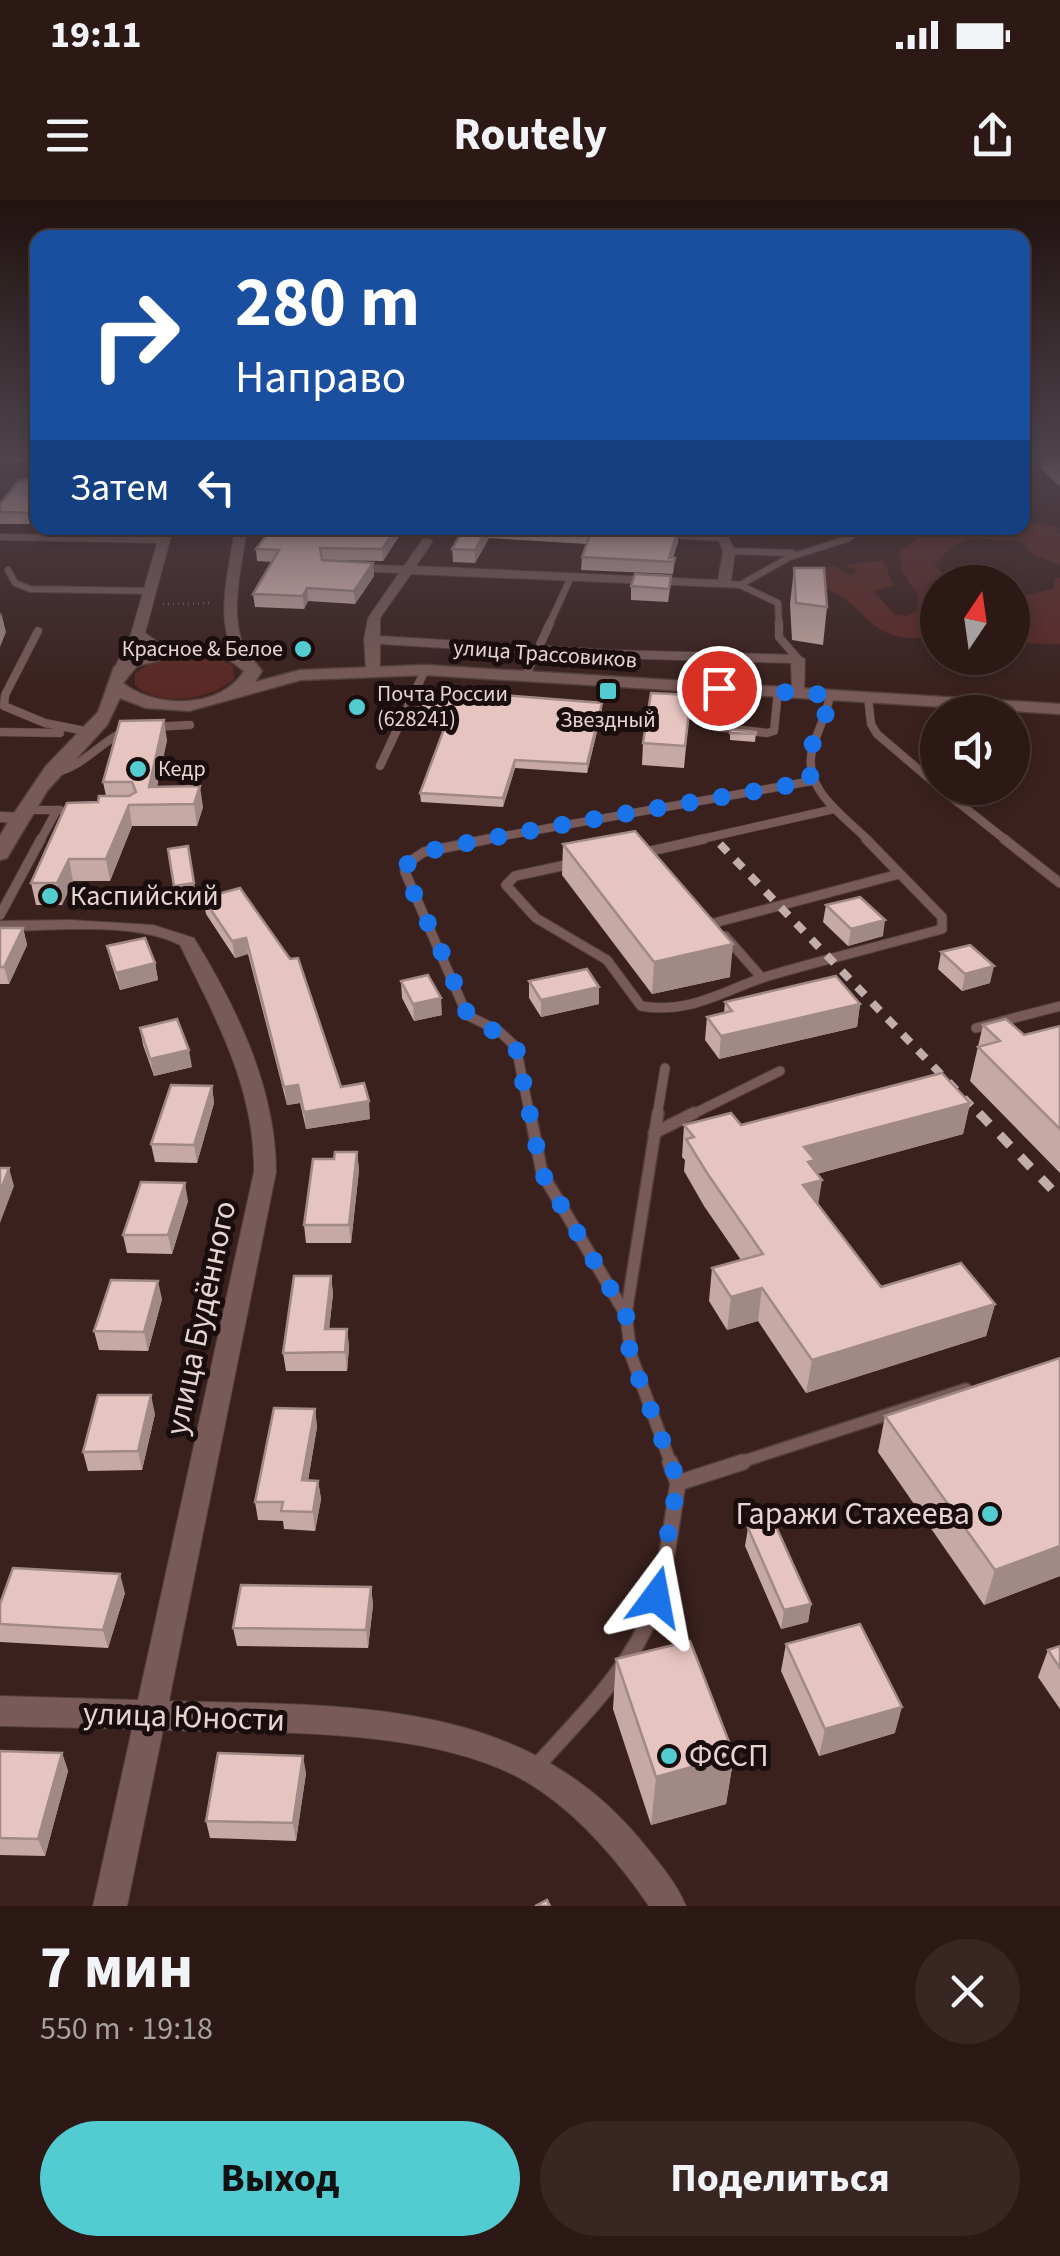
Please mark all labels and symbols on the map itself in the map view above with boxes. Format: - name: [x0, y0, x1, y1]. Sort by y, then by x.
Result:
- north arrow: [920, 565, 1030, 675]
- street label: улица Трассовиков: [452, 632, 638, 676]
- place label: Красное & Белое: [122, 633, 283, 665]
- marker: Красное & Белое: [292, 638, 314, 660]
- pin: [677, 646, 762, 731]
- place label: Почта России (628241): [377, 678, 508, 735]
- marker: Звездный: [597, 680, 619, 702]
- marker: Почта России (628241): [346, 696, 368, 718]
- place label: Звездный: [560, 704, 656, 736]
- place label: Кедр: [158, 753, 206, 785]
- marker: Кедр: [127, 758, 149, 780]
- place label: Каспийский: [70, 876, 219, 916]
- marker: Каспийский: [39, 885, 61, 907]
- street label: улица Будённого: [154, 1197, 248, 1439]
- place label: Гаражи Стахеева: [736, 1491, 970, 1537]
- marker: Гаражи Стахеева: [979, 1503, 1001, 1525]
- position arrow: [604, 1545, 708, 1649]
- street label: улица Юности: [82, 1690, 286, 1744]
- place label: ФССП: [689, 1733, 769, 1779]
- marker: ФССП: [658, 1745, 680, 1767]

